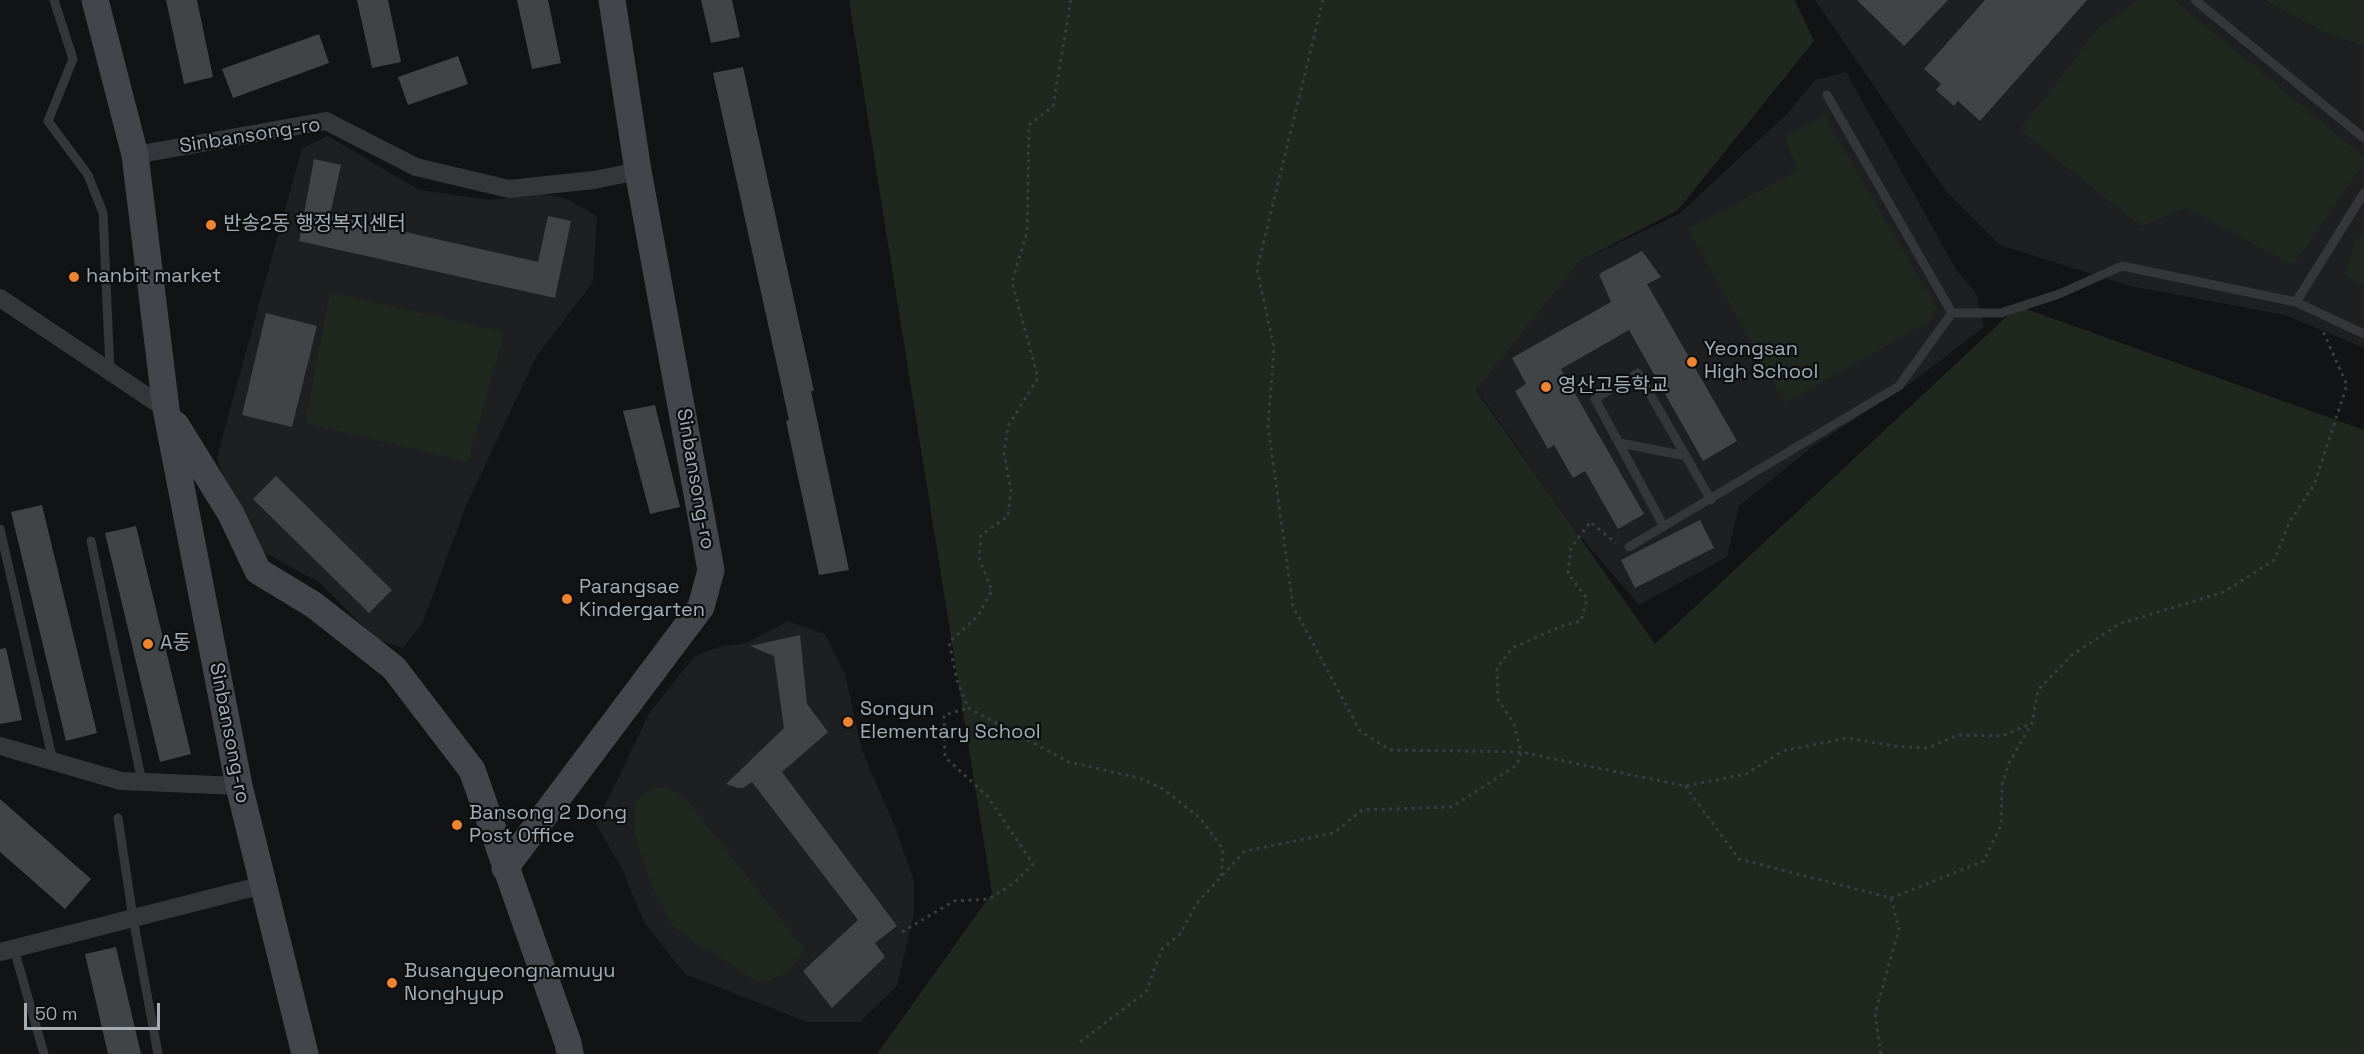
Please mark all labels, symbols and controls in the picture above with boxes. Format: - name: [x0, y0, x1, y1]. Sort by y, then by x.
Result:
- street label: Sinbansong-ro: [178, 113, 322, 159]
- place label: 반송2동 행정복지센터: [223, 213, 406, 237]
- marker: 반송2동 행정복지센터: [204, 218, 218, 232]
- place label: hanbit market: [86, 265, 221, 289]
- marker: hanbit market: [67, 270, 81, 284]
- place label: Yeongsan High School: [1704, 338, 1818, 385]
- marker: Yeongsan High School: [1685, 355, 1699, 369]
- place label: 영산고등학교: [1558, 375, 1668, 399]
- marker: 영산고등학교: [1539, 380, 1553, 394]
- street label: Sinbansong-ro: [671, 407, 719, 551]
- place label: Parangsae Kindergarten: [579, 576, 705, 623]
- marker: Parangsae Kindergarten: [560, 592, 574, 606]
- place label: A동: [160, 632, 191, 656]
- marker: A동: [141, 637, 155, 651]
- street label: Sinbansong-ro: [204, 661, 254, 805]
- place label: Songun Elementary School: [860, 698, 1041, 745]
- marker: Songun Elementary School: [841, 715, 855, 729]
- place label: Bansong 2 Dong Post Office: [469, 802, 627, 849]
- marker: Bansong 2 Dong Post Office: [450, 818, 464, 832]
- place label: Busangyeongnamuyu Nonghyup: [404, 960, 616, 1007]
- marker: Busangyeongnamuyu Nonghyup: [385, 976, 399, 990]
- scale bar: [27, 991, 164, 1029]
- text: 50 m: [35, 1002, 77, 1025]

